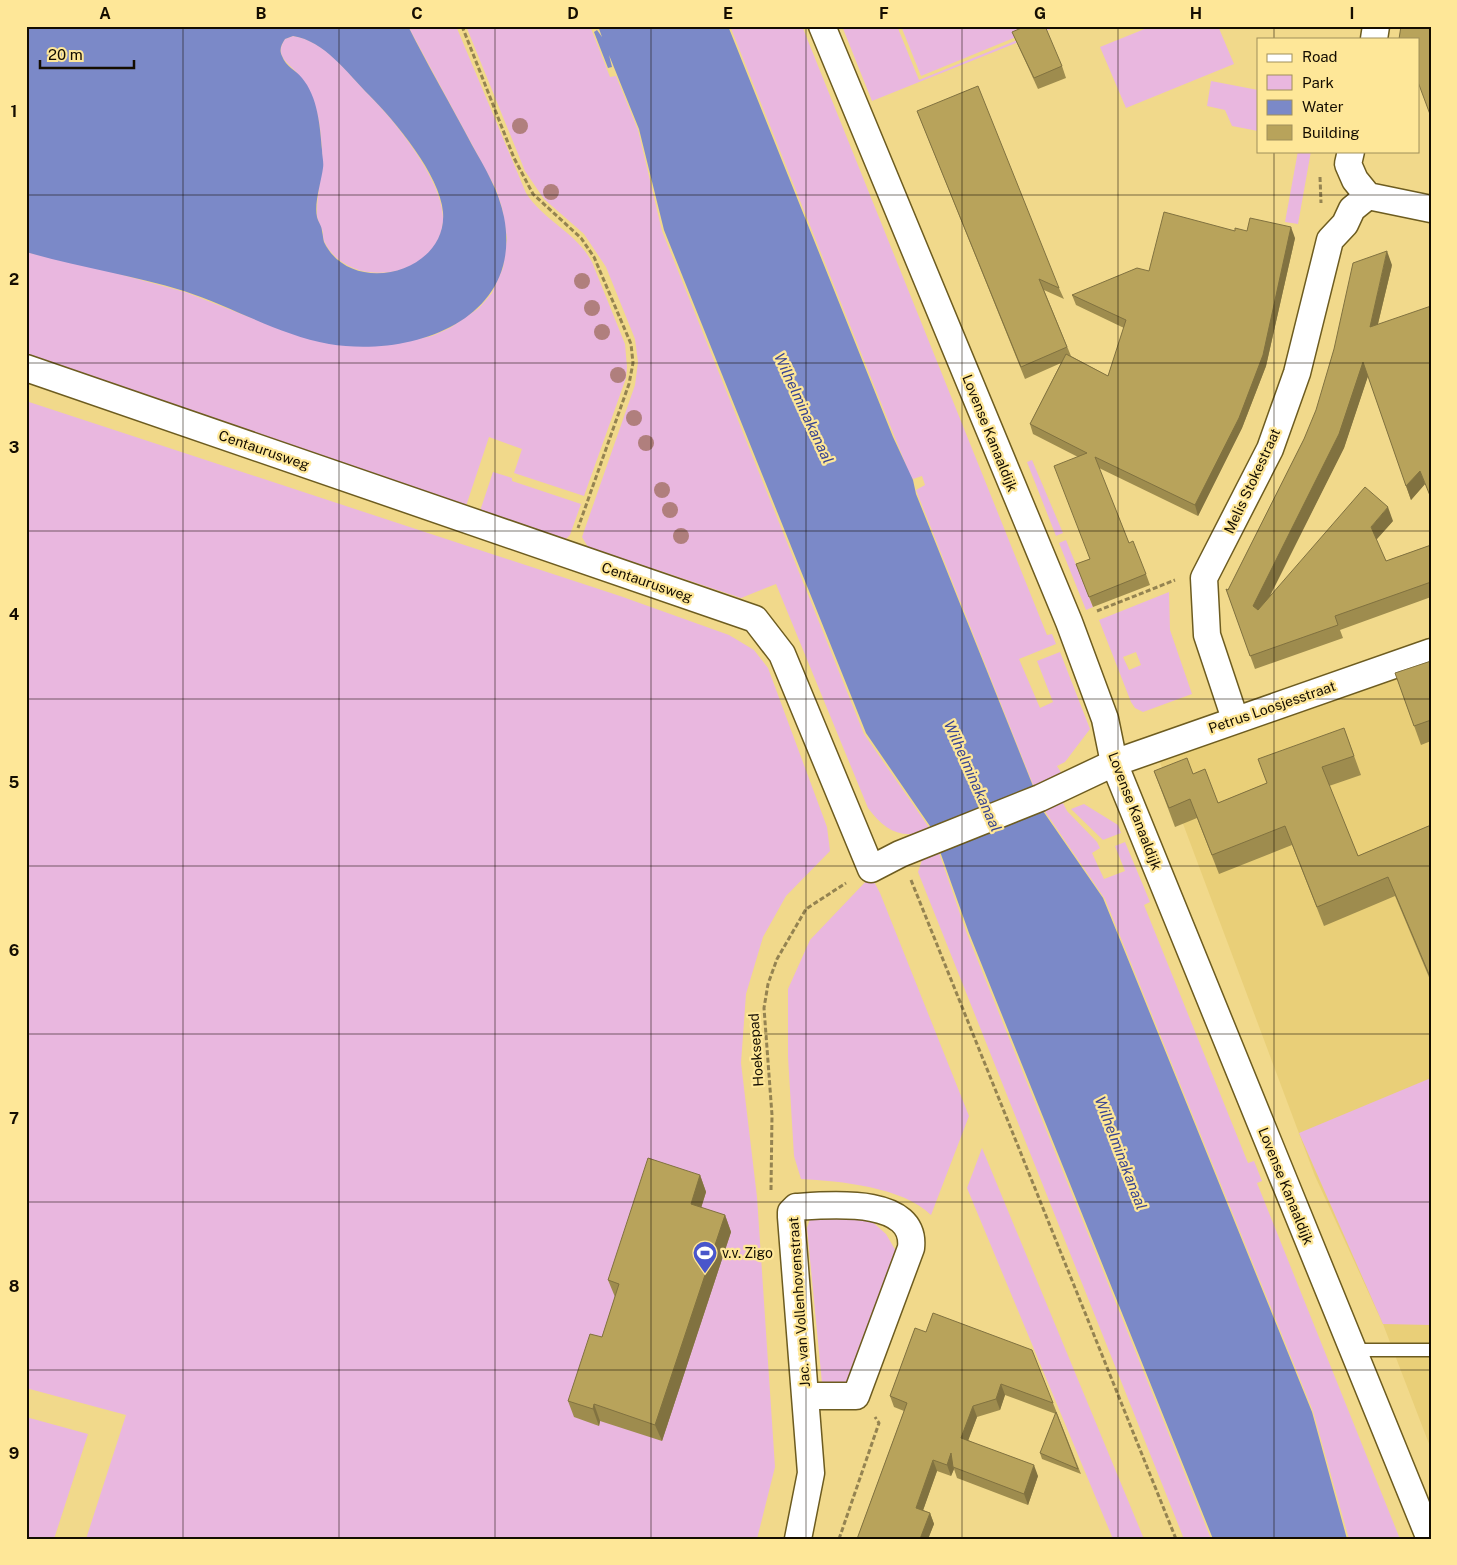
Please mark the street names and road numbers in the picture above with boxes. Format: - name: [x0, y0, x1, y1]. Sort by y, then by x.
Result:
- street label: Lovense Kanaaldijk: [959, 372, 1021, 494]
- street label: Melis Stokestraat: [1221, 426, 1283, 536]
- street label: Centaurusweg: [217, 427, 312, 473]
- street label: Centaurusweg: [600, 559, 695, 605]
- street label: Petrus Loosjesstraat: [1206, 678, 1338, 736]
- street label: Lovense Kanaaldijk: [1105, 750, 1165, 872]
- street label: Hoeksepad: [745, 1013, 767, 1087]
- street label: Lovense Kanaaldijk: [1255, 1125, 1317, 1247]
- street label: Jac. van Vollenhovenstraat: [785, 1216, 813, 1388]

